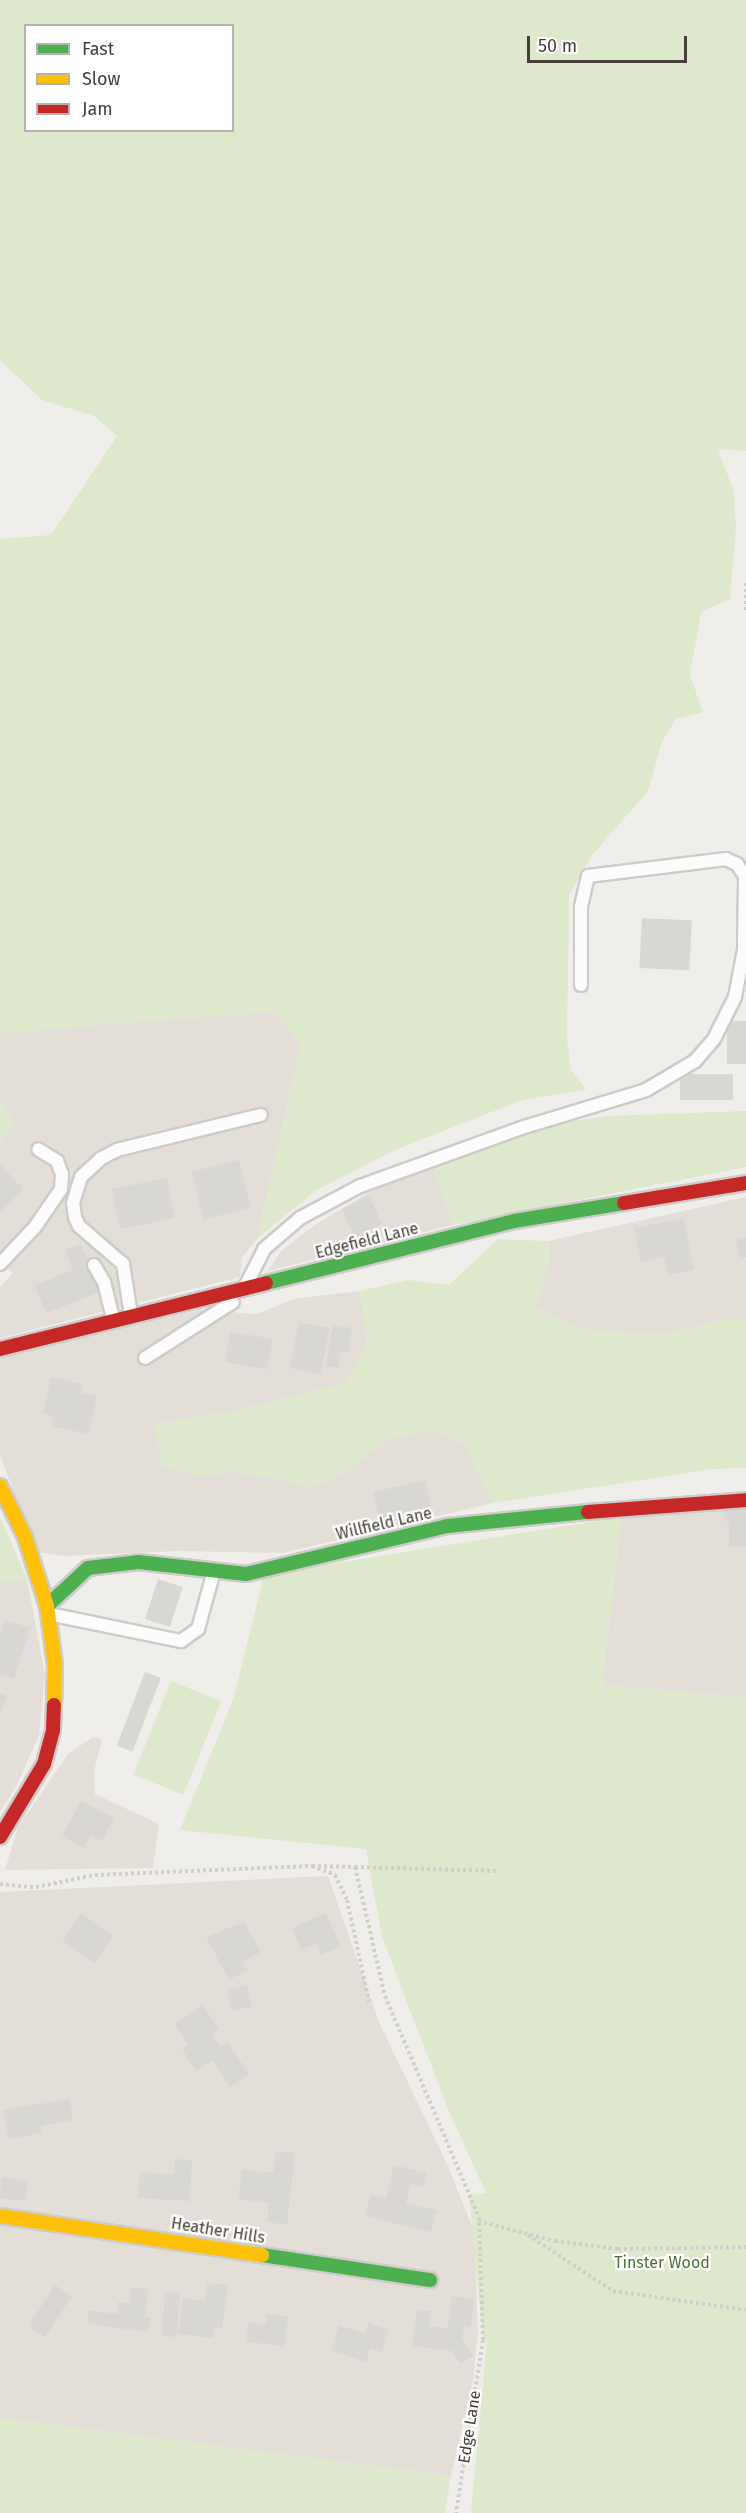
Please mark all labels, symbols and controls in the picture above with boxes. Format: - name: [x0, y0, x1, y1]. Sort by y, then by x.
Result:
- legend: [24, 24, 234, 132]
- scale bar: [530, 24, 690, 62]
- text: 50 m: [538, 35, 577, 57]
- text: Fast: [82, 38, 114, 60]
- text: Slow: [82, 68, 120, 90]
- text: Jam: [82, 98, 113, 120]
- street label: Edgefield Lane: [313, 1219, 421, 1263]
- street label: Willfield Lane: [334, 1504, 434, 1544]
- street label: Heather Hills: [170, 2214, 266, 2248]
- park label: Tinster Wood: [614, 2253, 710, 2273]
- street label: Edge Lane: [455, 2389, 485, 2465]

